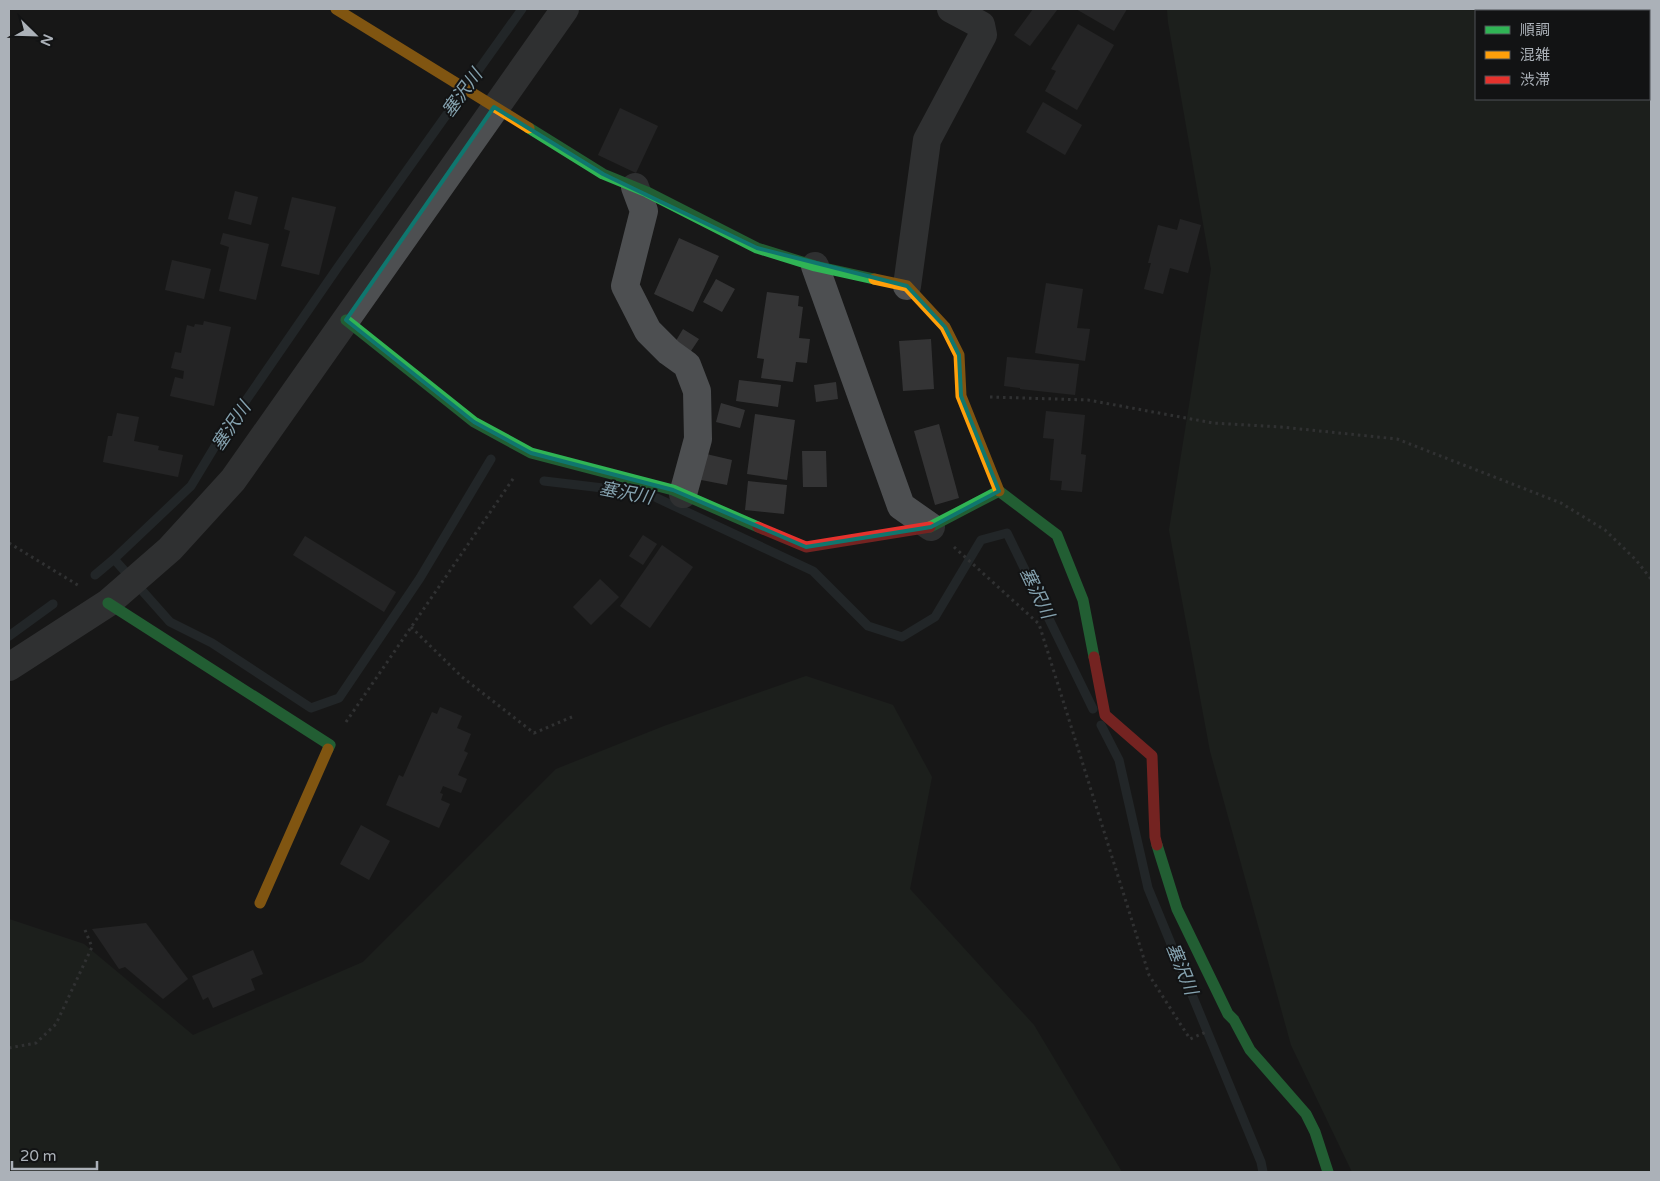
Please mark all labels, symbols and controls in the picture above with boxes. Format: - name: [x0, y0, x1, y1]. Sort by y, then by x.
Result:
- north arrow: [10, 10, 60, 60]
- legend: [1475, 10, 1650, 100]
- text: 順調: [1520, 21, 1550, 39]
- text: N: [36, 31, 57, 48]
- text: 混雑: [1520, 46, 1550, 64]
- water label: 塞沢川: [437, 63, 488, 121]
- text: 渋滞: [1520, 71, 1550, 89]
- water label: 塞沢川: [207, 396, 256, 455]
- water label: 塞沢川: [597, 477, 657, 509]
- water label: 塞沢川: [1015, 564, 1060, 624]
- water label: 塞沢川: [1162, 940, 1203, 1000]
- scale bar: [12, 1138, 98, 1170]
- text: 20 m: [20, 1147, 57, 1165]

